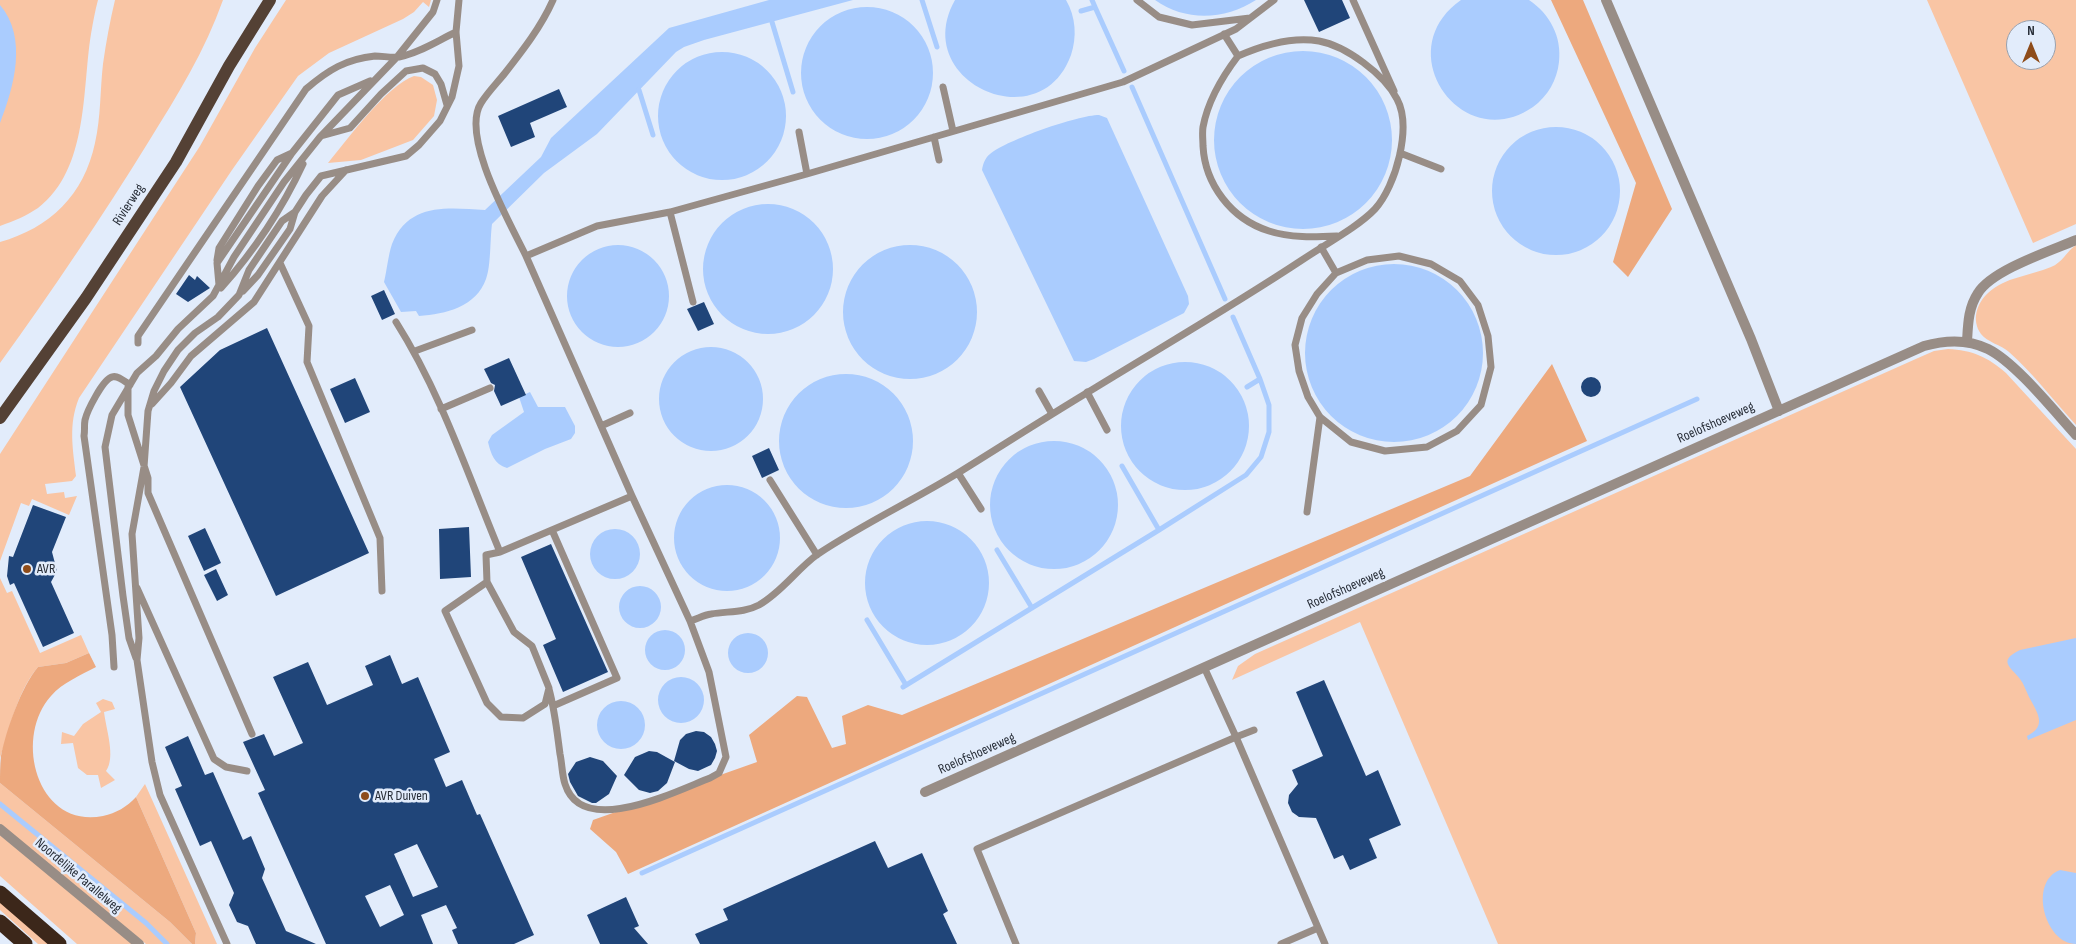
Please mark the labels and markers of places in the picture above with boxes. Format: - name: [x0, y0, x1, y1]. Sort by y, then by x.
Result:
- place label: AVR: [37, 561, 55, 577]
- marker: AVR: [21, 563, 33, 575]
- place label: AVR Duiven: [375, 788, 428, 804]
- marker: AVR Duiven: [359, 790, 371, 802]

